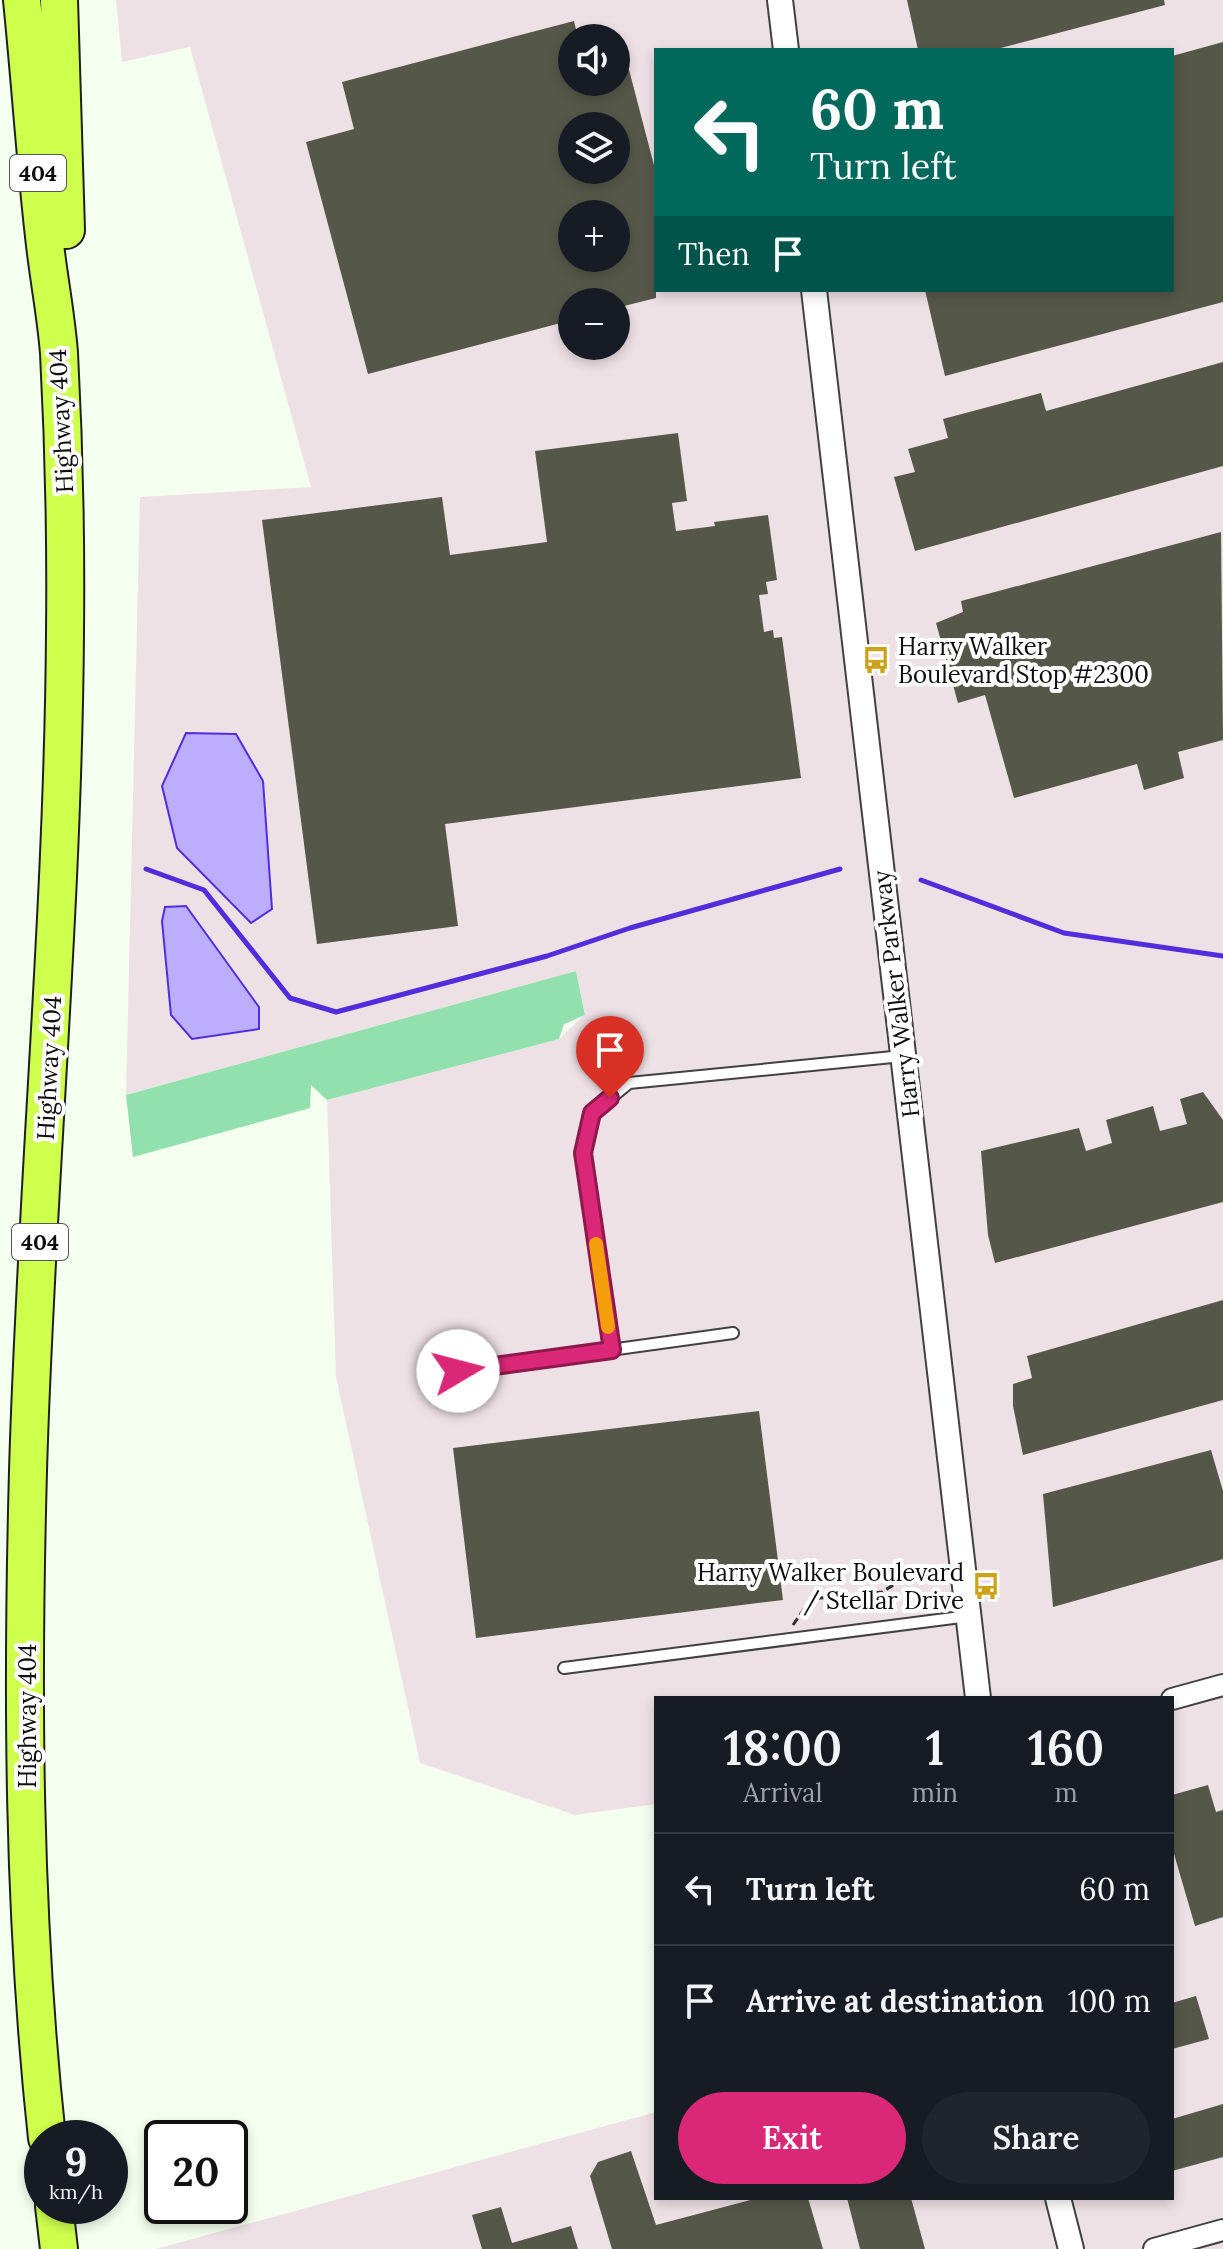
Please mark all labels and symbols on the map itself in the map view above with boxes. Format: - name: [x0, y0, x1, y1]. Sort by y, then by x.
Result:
- road number: 404: [10, 155, 66, 191]
- street label: Highway 404: [42, 348, 80, 494]
- place label: Harry Walker Boulevard Stop #2300: [898, 631, 1149, 690]
- bus stop icon: Harry Walker Boulevard Stop #2300: [861, 645, 891, 675]
- street label: Harry Walker Parkway: [865, 868, 927, 1120]
- street label: Highway 404: [30, 995, 68, 1141]
- pin: [576, 1016, 644, 1098]
- road number: 404: [12, 1224, 68, 1260]
- position arrow: [416, 1329, 500, 1413]
- place label: Harry Walker Boulevard / Stellar Drive: [697, 1557, 964, 1616]
- bus stop icon: Harry Walker Boulevard / Stellar Drive: [971, 1571, 1001, 1601]
- street label: Highway 404: [12, 1644, 43, 1788]
- speed limit sign: 20: [144, 2120, 248, 2224]

